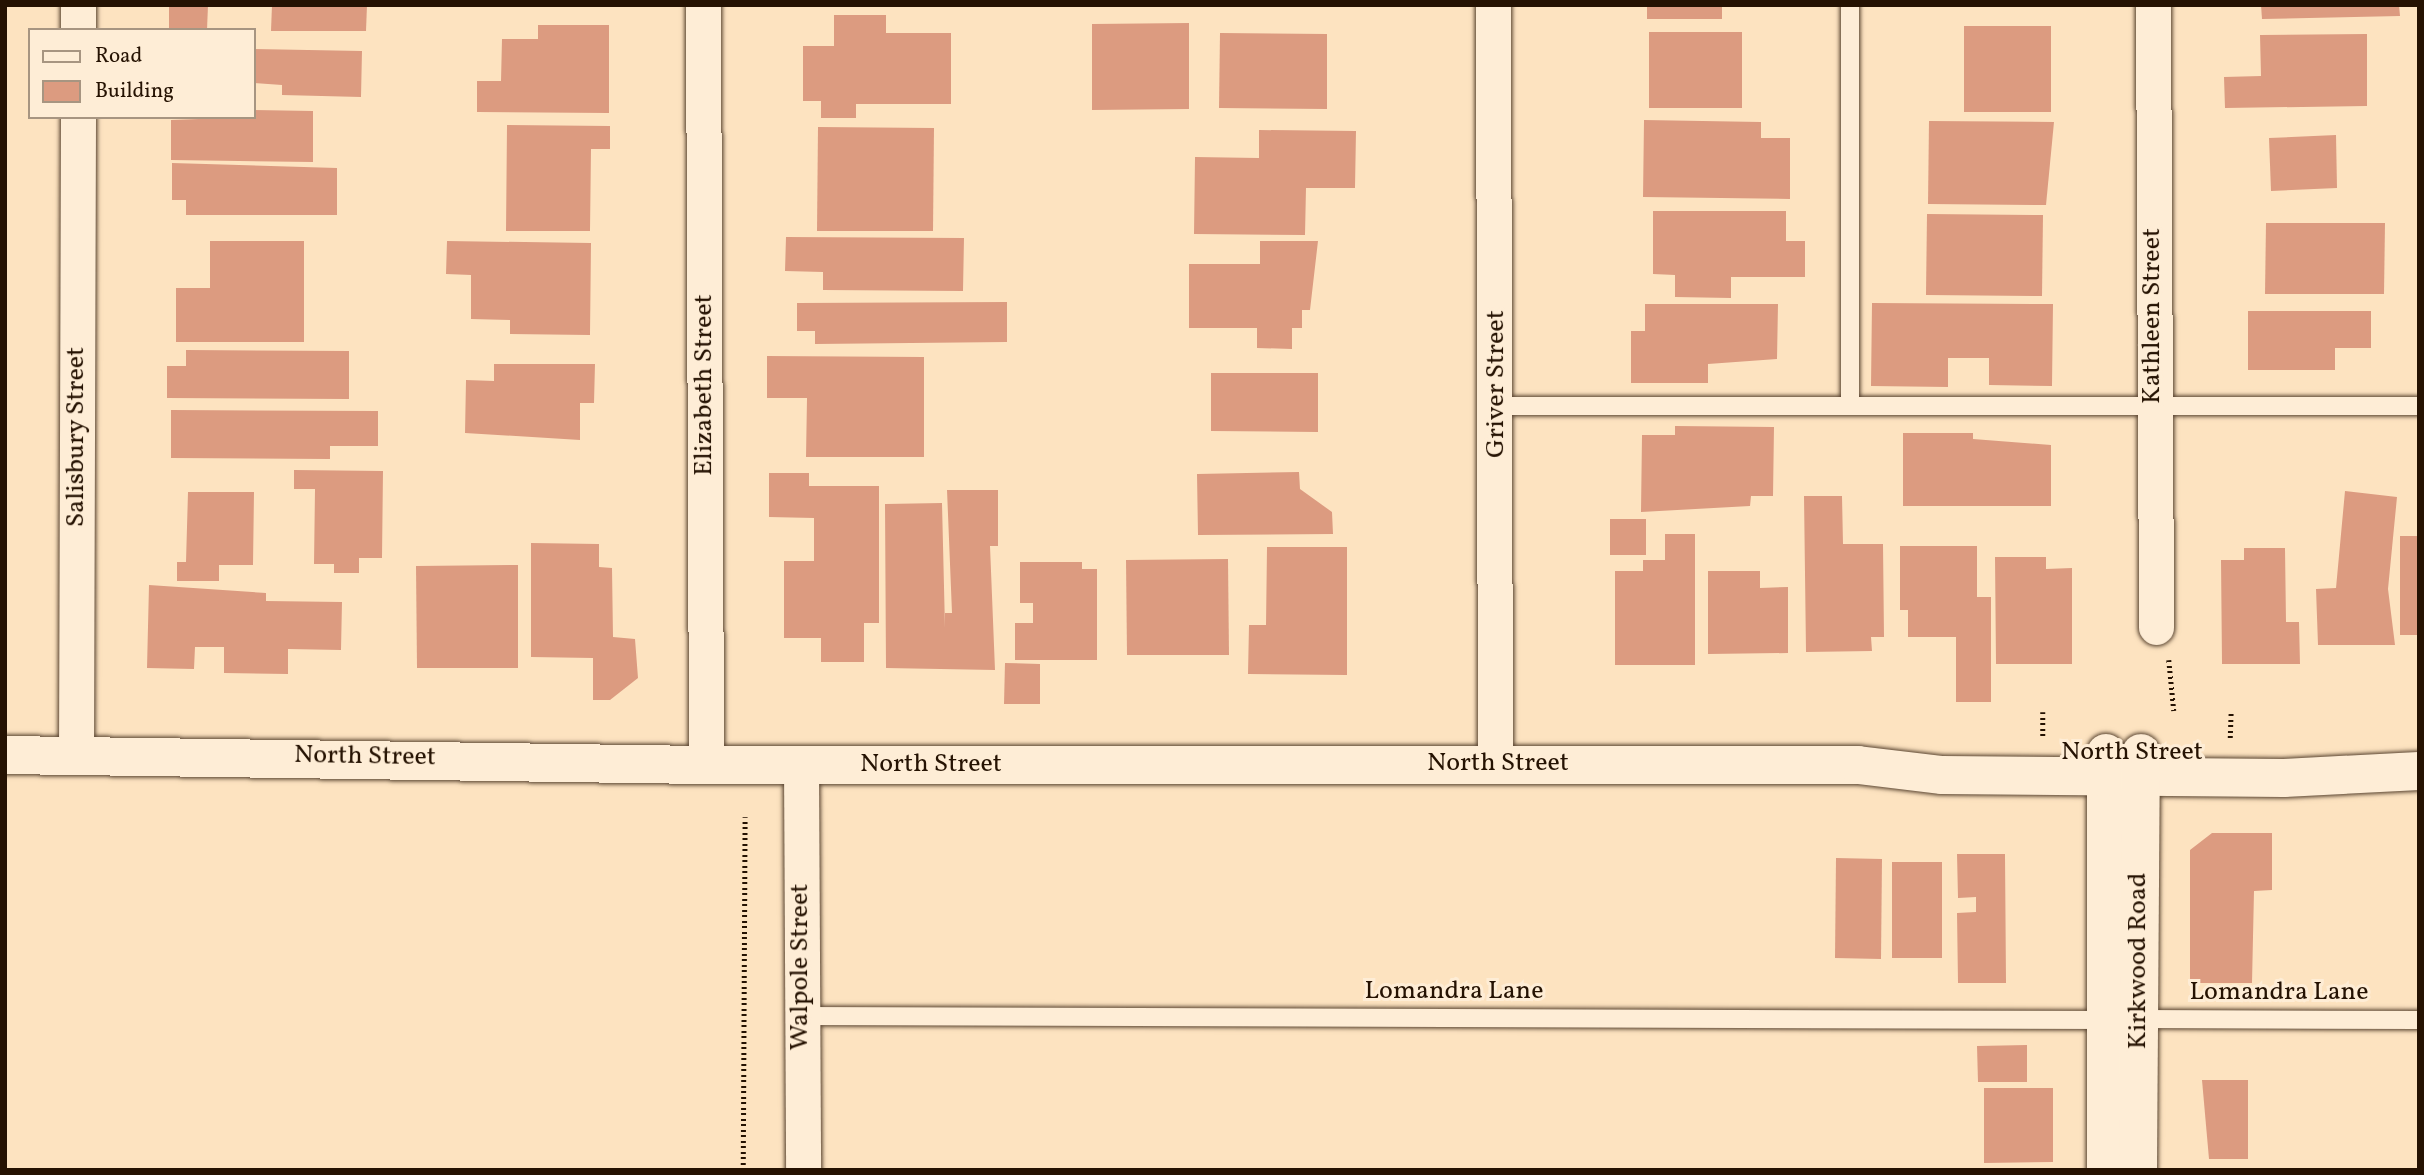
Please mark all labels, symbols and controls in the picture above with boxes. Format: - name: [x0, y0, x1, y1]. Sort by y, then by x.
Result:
- legend: [28, 28, 256, 119]
- text: Road: [95, 42, 142, 71]
- text: Building: [95, 77, 174, 106]
- street label: Kathleen Street: [2137, 228, 2169, 404]
- street label: Elizabeth Street: [689, 294, 721, 476]
- street label: Griver Street: [1481, 310, 1513, 458]
- street label: Salisbury Street: [61, 346, 93, 528]
- street label: North Street: [2061, 737, 2203, 769]
- street label: North Street: [294, 740, 436, 774]
- street label: North Street: [1427, 748, 1569, 780]
- street label: North Street: [860, 749, 1002, 781]
- street label: Kirkwood Road: [2123, 873, 2155, 1049]
- street label: Walpole Street: [785, 884, 817, 1050]
- street label: Lomandra Lane: [1365, 976, 1543, 1008]
- street label: Lomandra Lane: [2190, 977, 2368, 1009]

